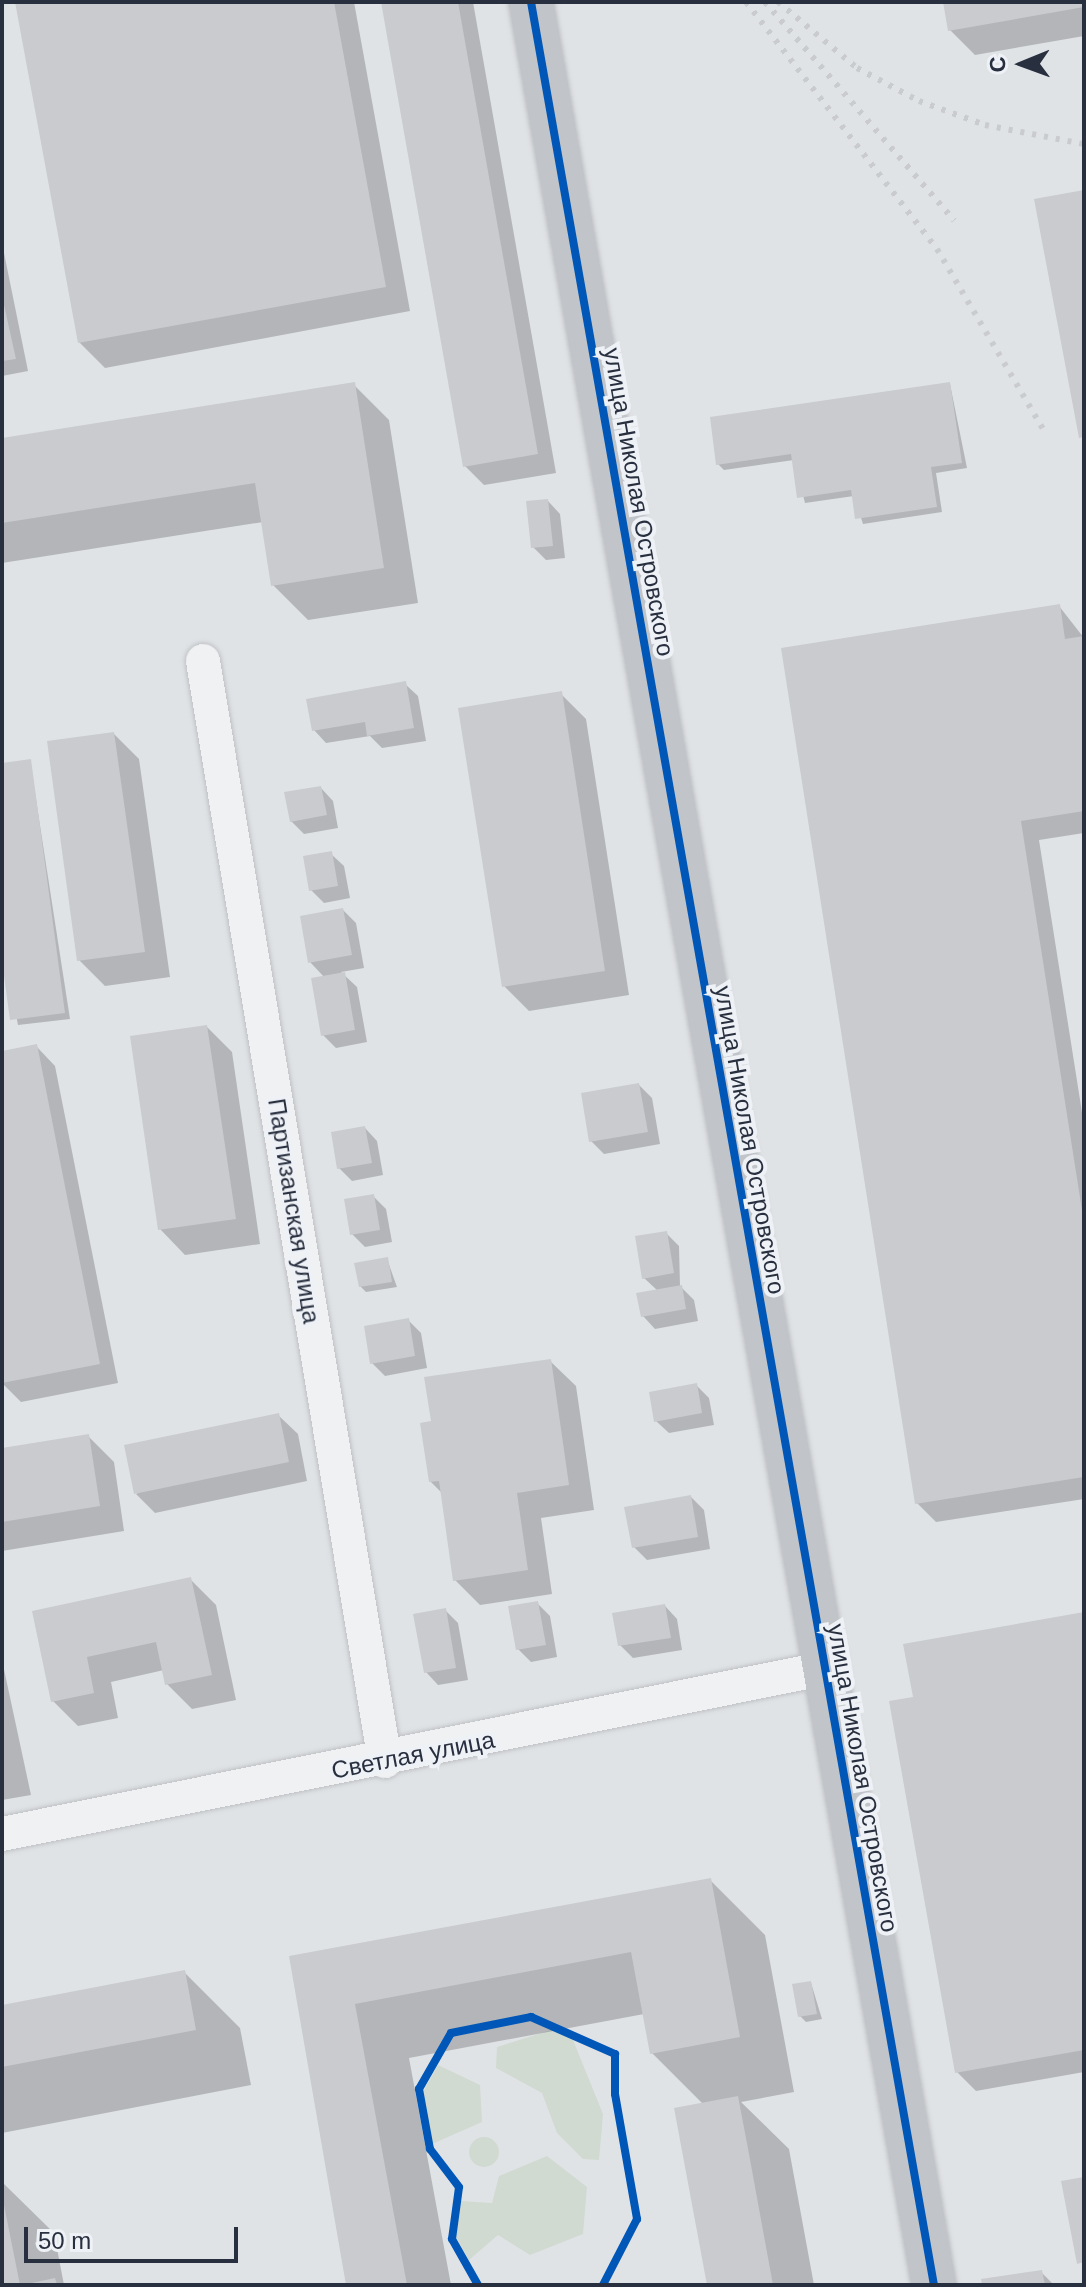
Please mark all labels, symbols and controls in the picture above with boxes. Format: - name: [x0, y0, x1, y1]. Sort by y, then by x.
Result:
- north arrow: [982, 24, 1062, 104]
- text: С: [985, 56, 1010, 73]
- street label: улица Николая Островского: [598, 346, 680, 658]
- street label: улица Николая Островского: [709, 984, 791, 1296]
- street label: Партизанская улица: [262, 1096, 326, 1326]
- street label: улица Николая Островского: [822, 1622, 904, 1934]
- street label: Светлая улица: [329, 1725, 497, 1785]
- scale bar: [28, 2211, 242, 2261]
- text: 50 m: [38, 2227, 91, 2254]

